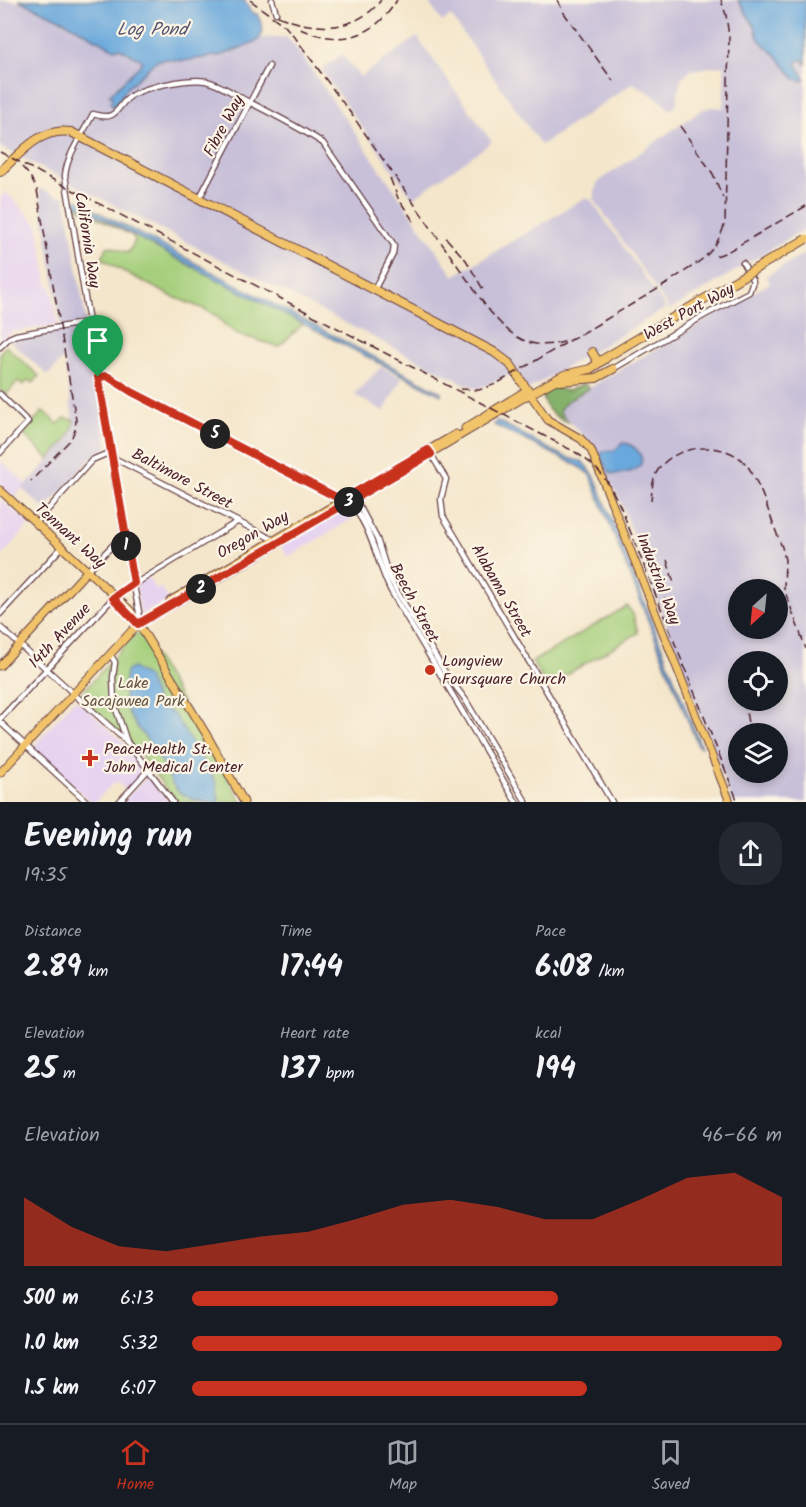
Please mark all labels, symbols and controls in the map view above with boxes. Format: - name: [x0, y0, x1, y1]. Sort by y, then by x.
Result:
- water label: Log Pond: [117, 16, 191, 45]
- street label: Fibre Way: [197, 90, 251, 161]
- street label: California Way: [67, 190, 107, 290]
- street label: West Port Way: [639, 276, 739, 347]
- pin: [72, 315, 123, 377]
- icon: arrive: [81, 324, 114, 357]
- pin: 5: [200, 419, 230, 449]
- text: 5: [211, 421, 219, 446]
- street label: Baltimore Street: [127, 442, 238, 516]
- pin: 3: [334, 487, 364, 517]
- text: 3: [345, 489, 353, 514]
- street label: Tennant Way: [29, 497, 112, 575]
- street label: Oregon Way: [212, 504, 294, 566]
- street label: Industrial Way: [629, 529, 687, 629]
- pin: 1: [111, 531, 141, 561]
- text: 1: [124, 533, 128, 558]
- street label: Alabama Street: [464, 540, 538, 643]
- street label: Beech Street: [382, 559, 446, 648]
- pin: 2: [186, 574, 216, 604]
- text: 2: [196, 576, 206, 601]
- north arrow: [728, 579, 788, 639]
- map controls: [728, 579, 788, 783]
- street label: 14th Avenue: [23, 597, 97, 675]
- place label: Longview Foursquare Church: [442, 649, 566, 692]
- button: locate: [728, 651, 788, 711]
- marker: Longview Foursquare Church: [423, 663, 437, 677]
- park label: Lake Sacajawea Park: [81, 671, 185, 714]
- button: layers: [728, 723, 788, 783]
- place label: PeaceHealth St. John Medical Center: [104, 737, 245, 780]
- marker: PeaceHealth St. John Medical Center: [81, 749, 99, 767]
- text: Evening run: [24, 811, 192, 864]
- button: share: [719, 822, 782, 885]
- text: 19:35: [24, 860, 67, 892]
- text: Distance: [24, 919, 82, 944]
- text: Time: [280, 919, 312, 944]
- text: Pace: [535, 919, 566, 944]
- text: 2.89: [24, 944, 81, 992]
- text: 17:44: [280, 944, 343, 992]
- text: 6:08: [535, 944, 592, 992]
- text: km: [81, 959, 108, 984]
- text: /km: [592, 959, 624, 984]
- text: Elevation: [24, 1021, 85, 1046]
- text: Heart rate: [280, 1021, 349, 1046]
- text: kcal: [535, 1021, 561, 1046]
- text: 25: [24, 1046, 57, 1094]
- text: 137: [280, 1046, 319, 1094]
- text: 194: [535, 1046, 576, 1094]
- text: m: [57, 1061, 76, 1086]
- text: bpm: [319, 1061, 355, 1086]
- text: Elevation: [24, 1120, 100, 1152]
- text: 46–66 m: [701, 1120, 782, 1152]
- text: 500 m: [24, 1283, 79, 1315]
- text: 6:13: [120, 1283, 154, 1315]
- text: 1.0 km: [24, 1328, 79, 1360]
- text: 5:32: [120, 1328, 159, 1360]
- text: 1.5 km: [24, 1373, 79, 1405]
- text: 6:07: [120, 1373, 155, 1405]
- tab: Home: [116, 1436, 154, 1497]
- tab: Map: [386, 1436, 419, 1497]
- tab: Saved: [652, 1436, 690, 1497]

